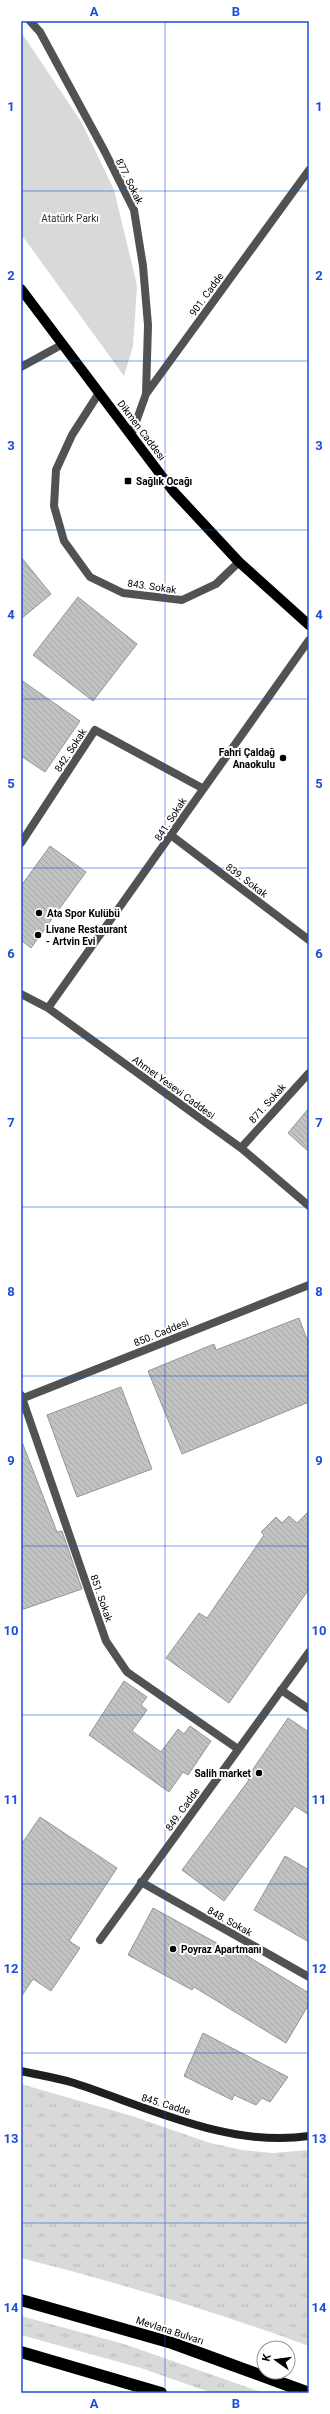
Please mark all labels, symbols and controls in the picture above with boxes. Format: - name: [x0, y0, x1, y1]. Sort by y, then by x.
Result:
- text: A: [90, 4, 99, 19]
- text: B: [232, 4, 240, 19]
- text: 1: [7, 99, 15, 114]
- text: 1: [315, 99, 323, 114]
- street label: 877. Sokak: [114, 157, 146, 207]
- park label: Atatürk Parkı: [41, 213, 99, 224]
- text: 2: [7, 268, 15, 283]
- text: 2: [315, 268, 323, 283]
- street label: 901. Cadde: [187, 271, 226, 318]
- street label: Dikmen Caddesi: [115, 398, 168, 462]
- text: 3: [7, 438, 15, 453]
- text: 3: [315, 438, 323, 453]
- marker: Sağlık Ocağı: [123, 476, 133, 486]
- place label: Sağlık Ocağı: [136, 476, 193, 487]
- street label: 843. Sokak: [127, 578, 178, 595]
- text: 4: [7, 607, 15, 622]
- text: 4: [315, 607, 323, 622]
- street label: 842. Sokak: [52, 726, 89, 774]
- place label: Fahri Çaldağ Anaokulu: [219, 747, 275, 770]
- marker: Fahri Çaldağ Anaokulu: [278, 753, 288, 763]
- text: 5: [7, 776, 15, 791]
- text: 5: [315, 776, 323, 791]
- street label: 841. Sokak: [152, 795, 189, 843]
- street label: 839. Sokak: [224, 861, 270, 900]
- marker: Ata Spor Kulübü: [34, 908, 44, 918]
- place label: Ata Spor Kulübü: [47, 908, 120, 919]
- place label: Livane Restaurant - Artvin Evi: [46, 924, 128, 947]
- marker: Livane Restaurant - Artvin Evi: [33, 930, 43, 940]
- text: 6: [7, 946, 15, 961]
- text: 6: [315, 946, 323, 961]
- street label: Ahmet Yesevi Caddesi: [130, 1054, 217, 1121]
- street label: 871. Sokak: [247, 1081, 289, 1125]
- text: 7: [7, 1115, 15, 1130]
- text: 7: [315, 1115, 323, 1130]
- text: 8: [7, 1284, 15, 1299]
- text: 8: [315, 1284, 323, 1299]
- street label: 850. Caddesi: [132, 1316, 190, 1348]
- text: 9: [7, 1453, 15, 1468]
- text: 9: [315, 1453, 323, 1468]
- street label: 851. Sokak: [88, 1573, 115, 1624]
- text: 10: [4, 1623, 18, 1638]
- text: 10: [312, 1623, 326, 1638]
- place label: Salih market: [194, 1768, 252, 1779]
- marker: Salih market: [254, 1768, 264, 1778]
- street label: 849. Cadde: [163, 1786, 202, 1833]
- text: 11: [4, 1792, 18, 1807]
- text: 11: [312, 1792, 326, 1807]
- street label: 848. Sokak: [206, 1905, 255, 1939]
- marker: Poyraz Apartmanı: [168, 1944, 178, 1954]
- place label: Poyraz Apartmanı: [181, 1944, 262, 1955]
- text: 12: [4, 1961, 18, 1976]
- text: 12: [312, 1961, 326, 1976]
- street label: 845. Cadde: [140, 2092, 192, 2117]
- text: 13: [4, 2131, 18, 2146]
- text: 13: [312, 2131, 326, 2146]
- text: 14: [4, 2300, 19, 2315]
- text: 14: [312, 2300, 327, 2315]
- street label: Mevlana Bulvarı: [135, 2314, 205, 2347]
- north arrow: [256, 2340, 296, 2380]
- text: K: [260, 2352, 274, 2363]
- text: A: [90, 2396, 99, 2411]
- text: B: [232, 2396, 240, 2411]

